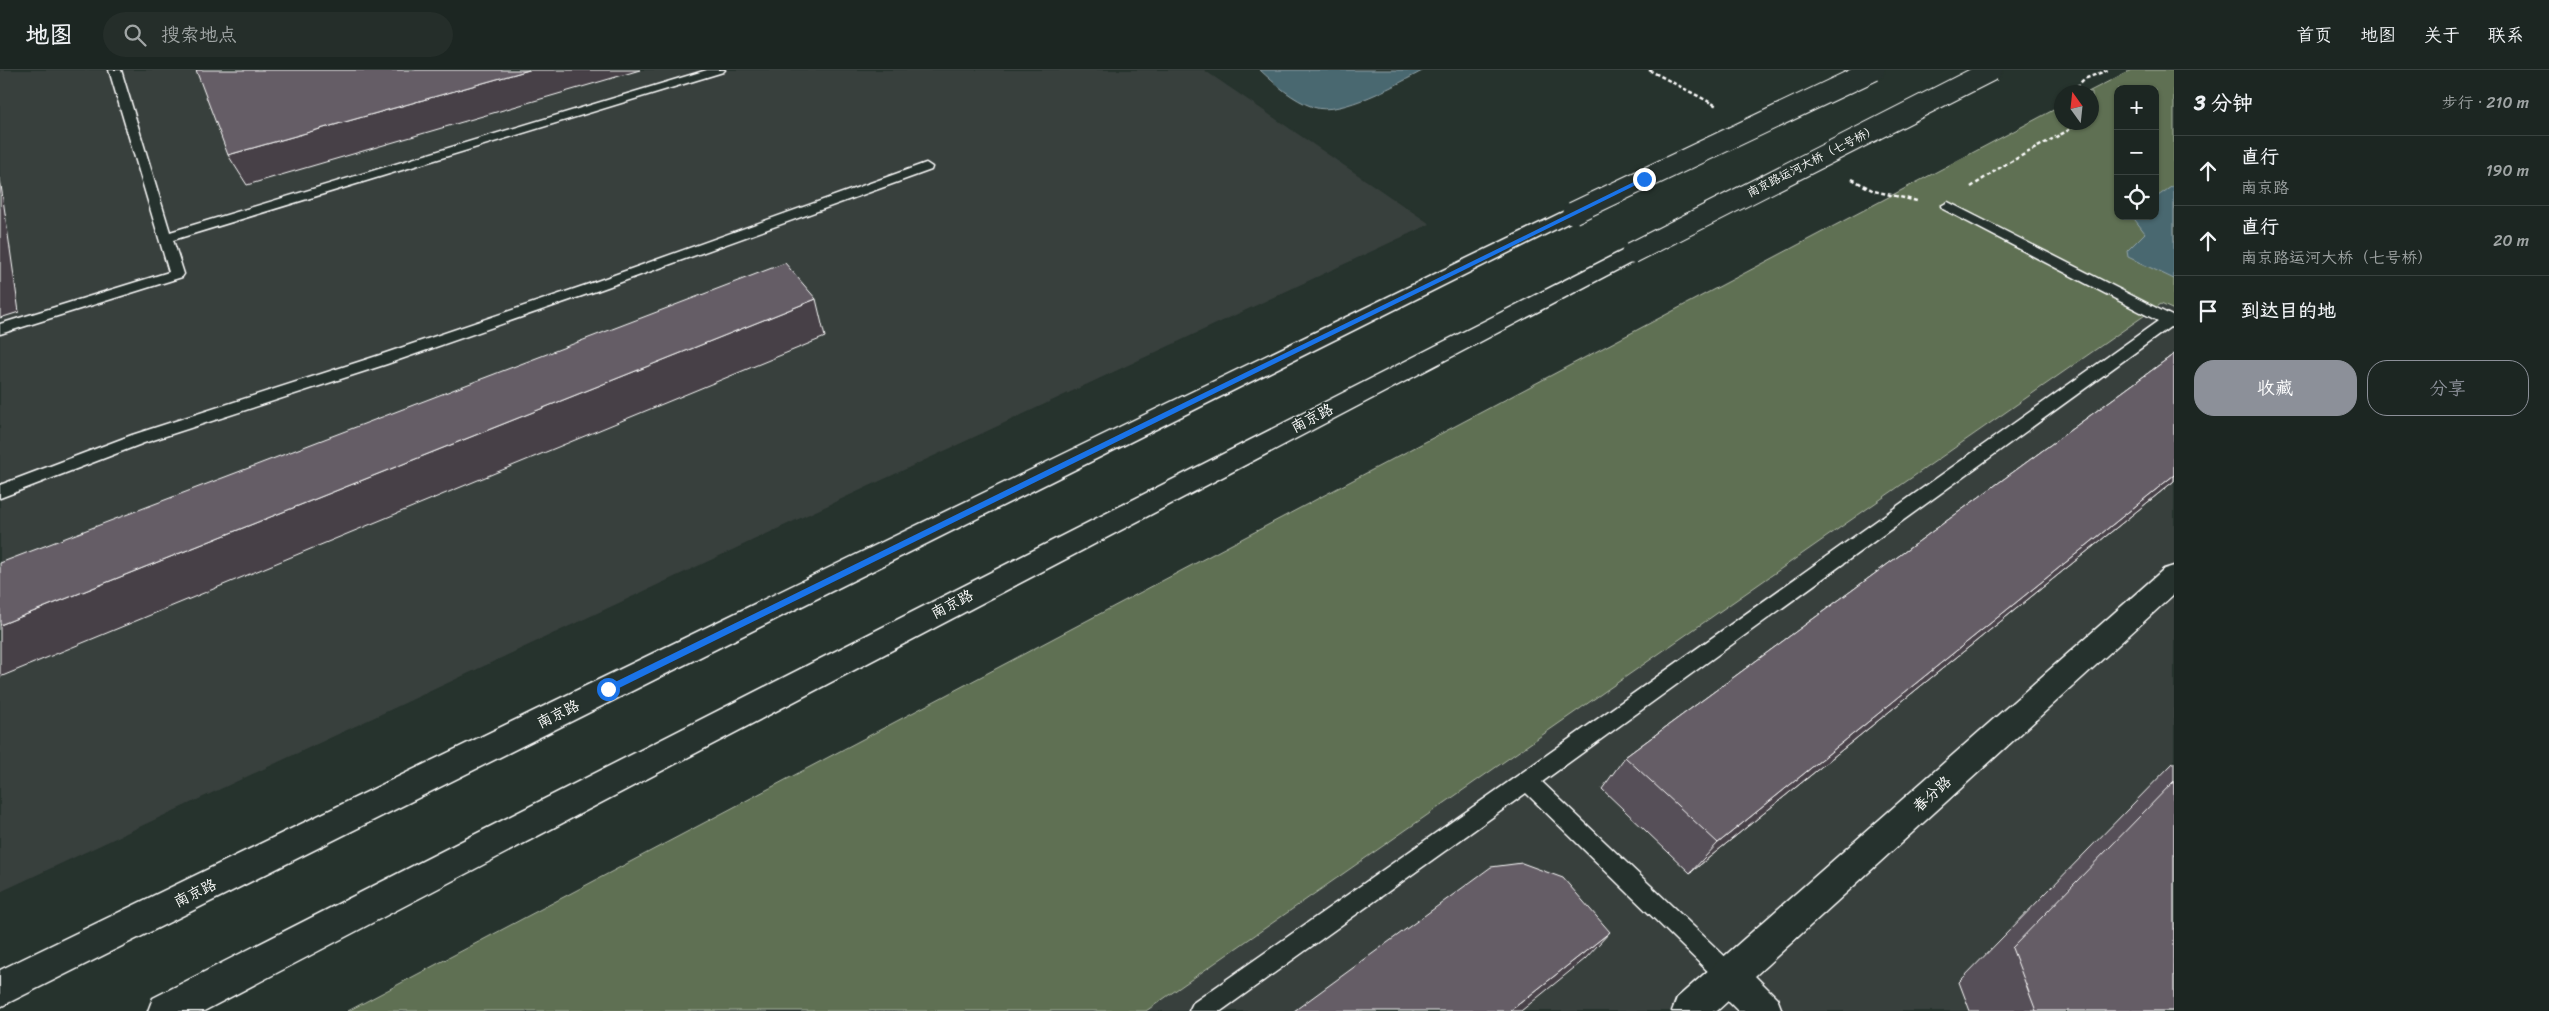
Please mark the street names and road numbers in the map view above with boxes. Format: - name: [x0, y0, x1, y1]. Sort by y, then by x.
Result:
- street label: 南京路运河大桥（七号桥）: [1743, 119, 1881, 203]
- street label: 南京路: [1286, 396, 1338, 440]
- street label: 南京路: [926, 582, 978, 626]
- street label: 南京路: [532, 692, 584, 736]
- street label: 春分路: [1907, 769, 1957, 819]
- street label: 南京路: [169, 871, 221, 915]

